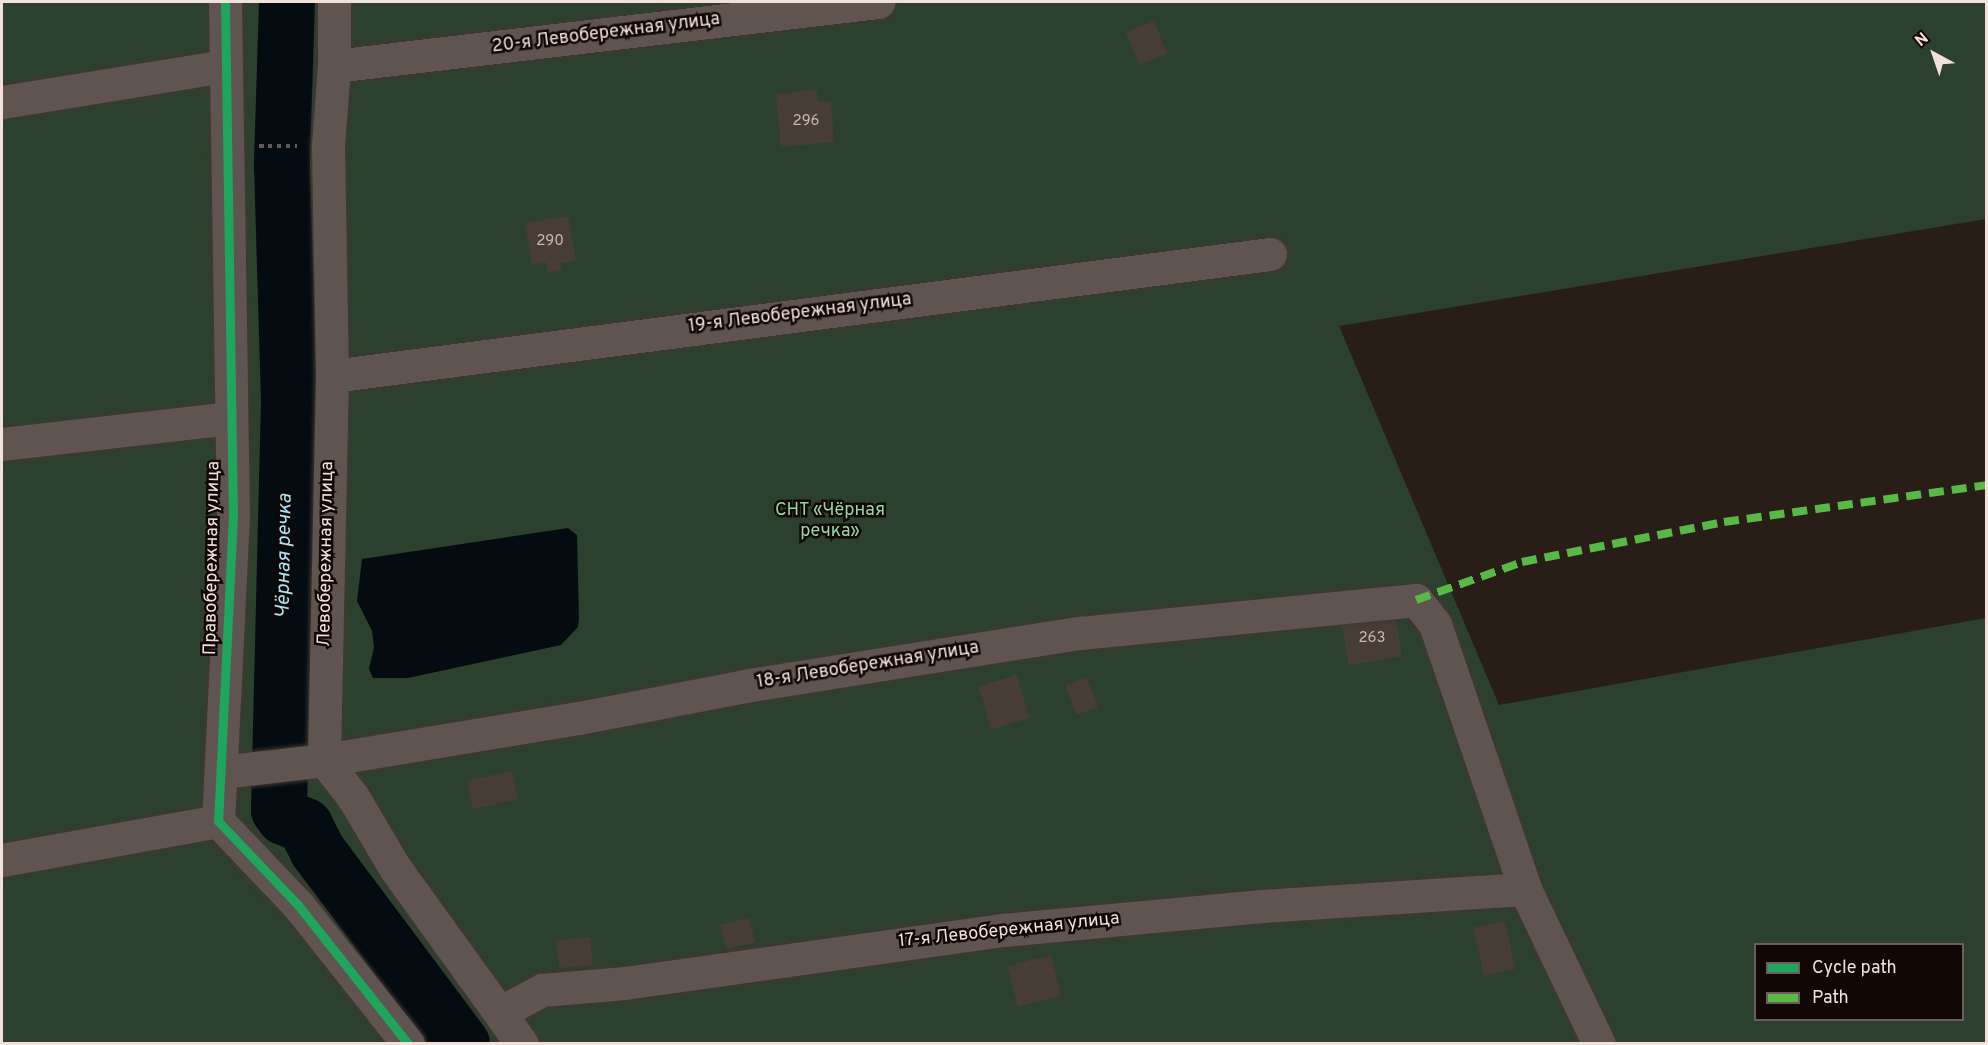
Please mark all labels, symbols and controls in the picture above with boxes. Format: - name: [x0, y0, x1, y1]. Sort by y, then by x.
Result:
- street label: 20-я Левобережная улица: [491, 9, 721, 59]
- north arrow: [1904, 24, 1964, 84]
- text: N: [1912, 29, 1933, 52]
- house number: 296: [792, 113, 820, 131]
- house number: 290: [536, 233, 564, 251]
- street label: 19-я Левобережная улица: [687, 290, 913, 338]
- street label: Правобережная улица: [201, 461, 225, 655]
- street label: Левобережная улица: [315, 461, 339, 647]
- water label: Чёрная речка: [272, 493, 298, 619]
- park label: СНТ «Чёрная речка»: [775, 501, 885, 544]
- house number: 263: [1358, 630, 1386, 648]
- street label: 18-я Левобережная улица: [755, 638, 981, 694]
- street label: 17-я Левобережная улица: [897, 909, 1121, 953]
- legend: [1754, 943, 1964, 1021]
- text: Cycle path: [1812, 957, 1897, 980]
- text: Path: [1812, 987, 1849, 1010]

